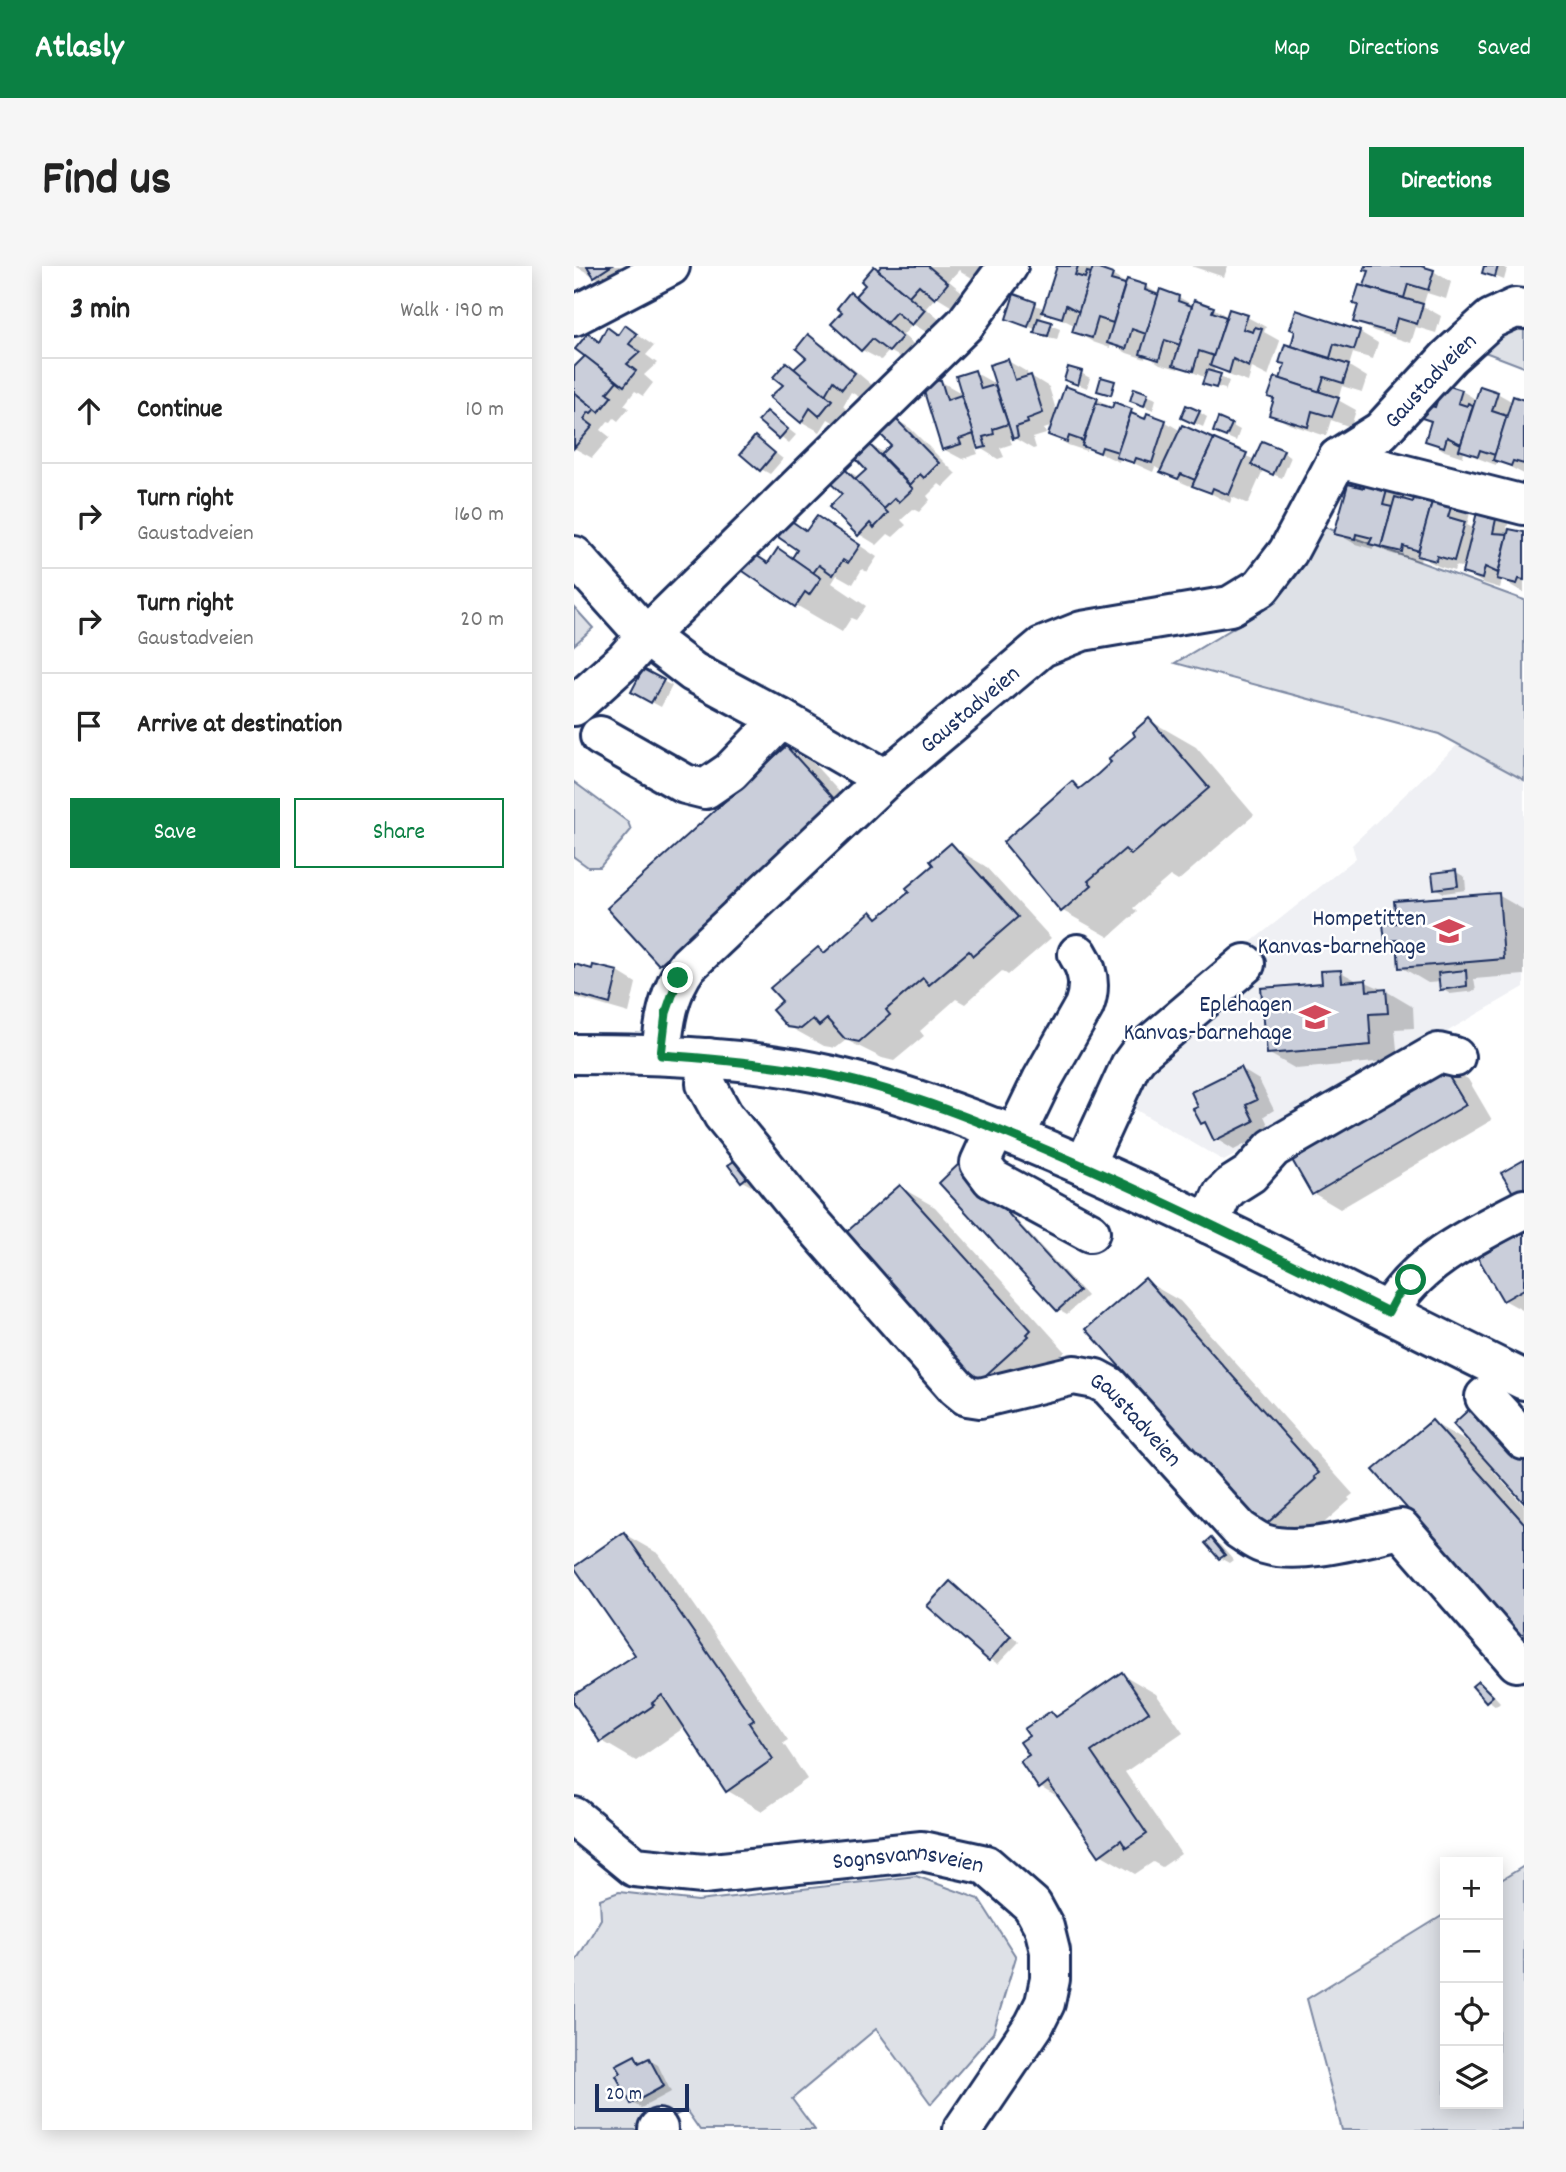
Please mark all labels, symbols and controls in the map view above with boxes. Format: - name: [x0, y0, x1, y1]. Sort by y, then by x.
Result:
- text: Atlasly: [35, 26, 124, 73]
- text: Map: [1274, 32, 1310, 66]
- text: Directions: [1348, 32, 1439, 66]
- text: Saved: [1477, 32, 1531, 66]
- text: Find us: [42, 147, 171, 217]
- button: Directions: [1369, 147, 1524, 217]
- text: 3 min: [70, 290, 130, 333]
- text: Walk · 190 m: [400, 295, 504, 328]
- street label: Gaustadveien: [1377, 326, 1486, 437]
- icon: ahead: [70, 392, 108, 430]
- text: Continue: [137, 392, 222, 429]
- text: 10 m: [465, 394, 504, 427]
- text: Turn right: [137, 481, 234, 518]
- icon: right: [70, 497, 108, 535]
- text: 160 m: [454, 499, 504, 532]
- text: Gaustadveien: [137, 518, 254, 551]
- text: Turn right: [137, 586, 234, 623]
- icon: right: [70, 602, 108, 640]
- text: 20 m: [460, 604, 504, 637]
- text: Gaustadveien: [137, 623, 254, 656]
- street label: Gaustadveien: [913, 658, 1029, 763]
- icon: arrive: [70, 707, 108, 745]
- text: Arrive at destination: [137, 707, 342, 744]
- button: Save: [70, 798, 280, 868]
- button: Share: [294, 798, 504, 868]
- place label: Hompetitten Kanvas-barnehage: [1257, 903, 1426, 965]
- school or university icon: Hompetitten Kanvas-barnehage: [1432, 914, 1466, 948]
- route end: [662, 962, 693, 993]
- place label: Eplehagen Kanvas-barnehage: [1123, 989, 1292, 1051]
- school or university icon: Eplehagen Kanvas-barnehage: [1298, 1000, 1332, 1034]
- route start: [1395, 1264, 1426, 1295]
- street label: Gaustadveien: [1083, 1365, 1189, 1476]
- street label: Sognsvannsveien: [831, 1836, 987, 1884]
- map controls: [1440, 1857, 1503, 2109]
- button: +: [1440, 1857, 1503, 1920]
- button: −: [1440, 1920, 1503, 1983]
- button: locate: [1440, 1983, 1503, 2046]
- button: layers: [1440, 2046, 1503, 2109]
- scale bar: [595, 2081, 690, 2113]
- text: 20 m: [606, 2082, 642, 2109]

